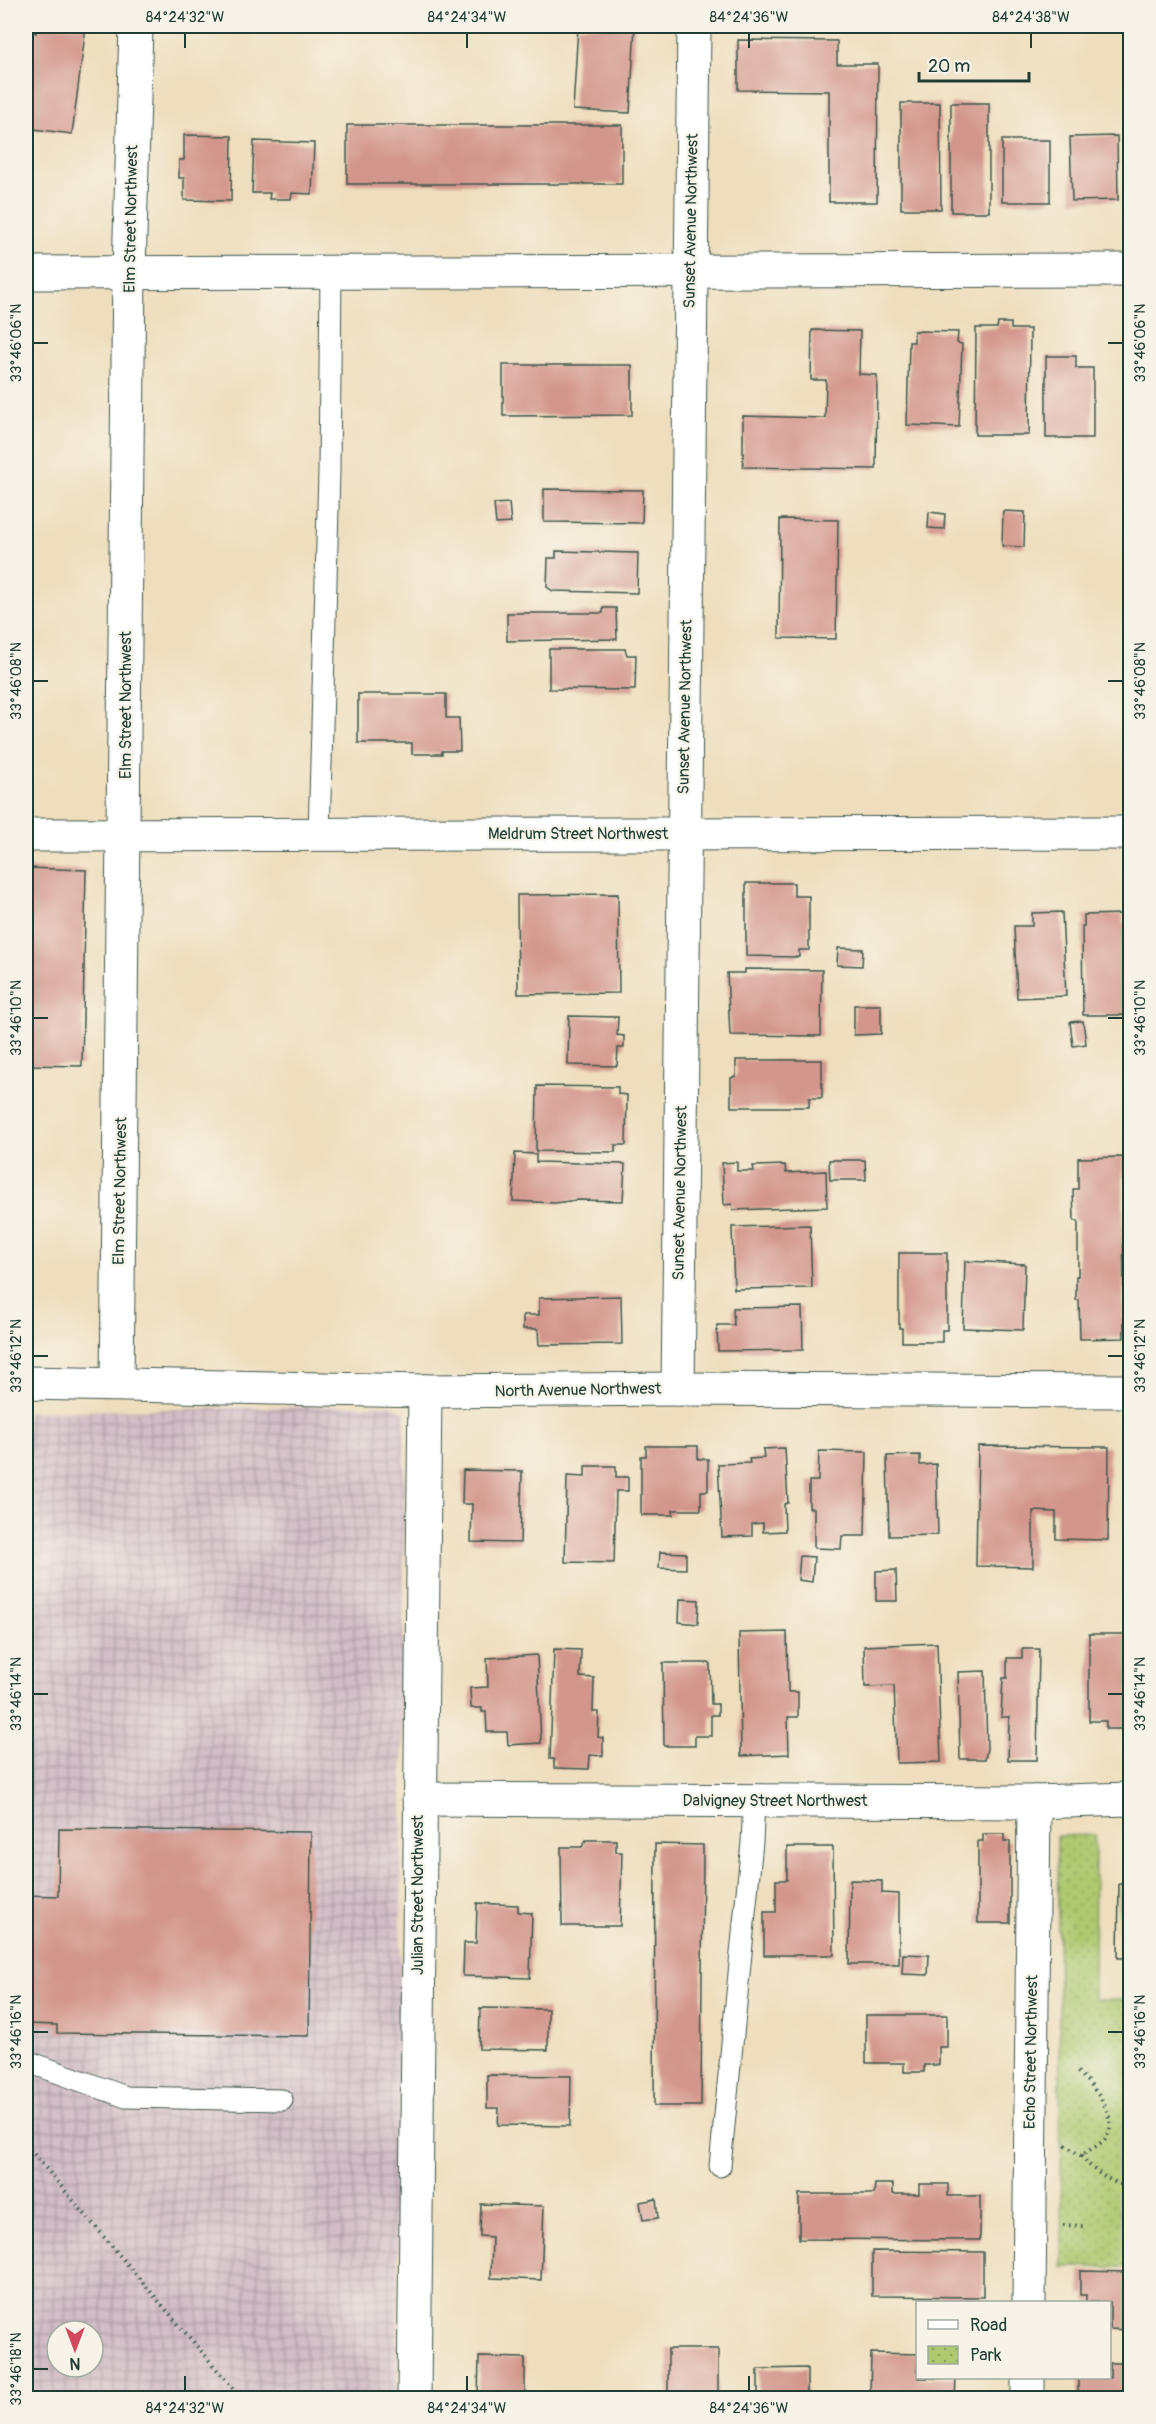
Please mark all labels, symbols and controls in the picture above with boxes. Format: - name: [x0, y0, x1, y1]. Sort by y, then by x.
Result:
- text: 84°24'32"W: [146, 8, 224, 27]
- text: 84°24'34"W: [428, 8, 507, 27]
- text: 84°24'36"W: [710, 8, 789, 27]
- text: 84°24'38"W: [992, 8, 1070, 27]
- scale bar: [919, 45, 1028, 83]
- text: 20 m: [928, 55, 970, 78]
- street label: Sunset Avenue Northwest: [679, 133, 703, 309]
- street label: Elm Street Northwest: [120, 144, 142, 293]
- text: 33°46'06"N: [7, 304, 26, 382]
- text: 33°46'06"N: [1131, 304, 1150, 382]
- street label: Sunset Avenue Northwest: [673, 619, 697, 795]
- street label: Elm Street Northwest: [116, 630, 136, 779]
- text: 33°46'08"N: [7, 642, 26, 720]
- text: 33°46'08"N: [1131, 642, 1150, 720]
- street label: Meldrum Street Northwest: [488, 824, 669, 844]
- text: 33°46'10"N: [7, 980, 26, 1056]
- text: 33°46'10"N: [1131, 980, 1150, 1056]
- street label: Sunset Avenue Northwest: [668, 1105, 692, 1281]
- street label: Elm Street Northwest: [109, 1116, 131, 1265]
- text: 33°46'12"N: [7, 1319, 26, 1393]
- text: 33°46'12"N: [1131, 1319, 1150, 1393]
- street label: North Avenue Northwest: [495, 1379, 662, 1401]
- text: 33°46'14"N: [7, 1657, 26, 1731]
- text: 33°46'14"N: [1131, 1657, 1150, 1731]
- street label: Dalvigney Street Northwest: [683, 1791, 868, 1811]
- street label: Julian Street Northwest: [408, 1814, 428, 1975]
- street label: Echo Street Northwest: [1020, 1974, 1042, 2129]
- text: 33°46'16"N: [7, 1995, 26, 2069]
- text: 33°46'16"N: [1131, 1995, 1150, 2069]
- legend: [916, 2301, 1111, 2379]
- text: Road: [970, 2314, 1007, 2337]
- north arrow: [45, 2319, 105, 2379]
- text: 33°46'18"N: [7, 2332, 26, 2406]
- text: Park: [970, 2344, 1002, 2367]
- text: N: [69, 2353, 80, 2373]
- text: 84°24'32"W: [146, 2399, 224, 2418]
- text: 84°24'34"W: [428, 2399, 507, 2418]
- text: 84°24'36"W: [710, 2399, 789, 2418]

